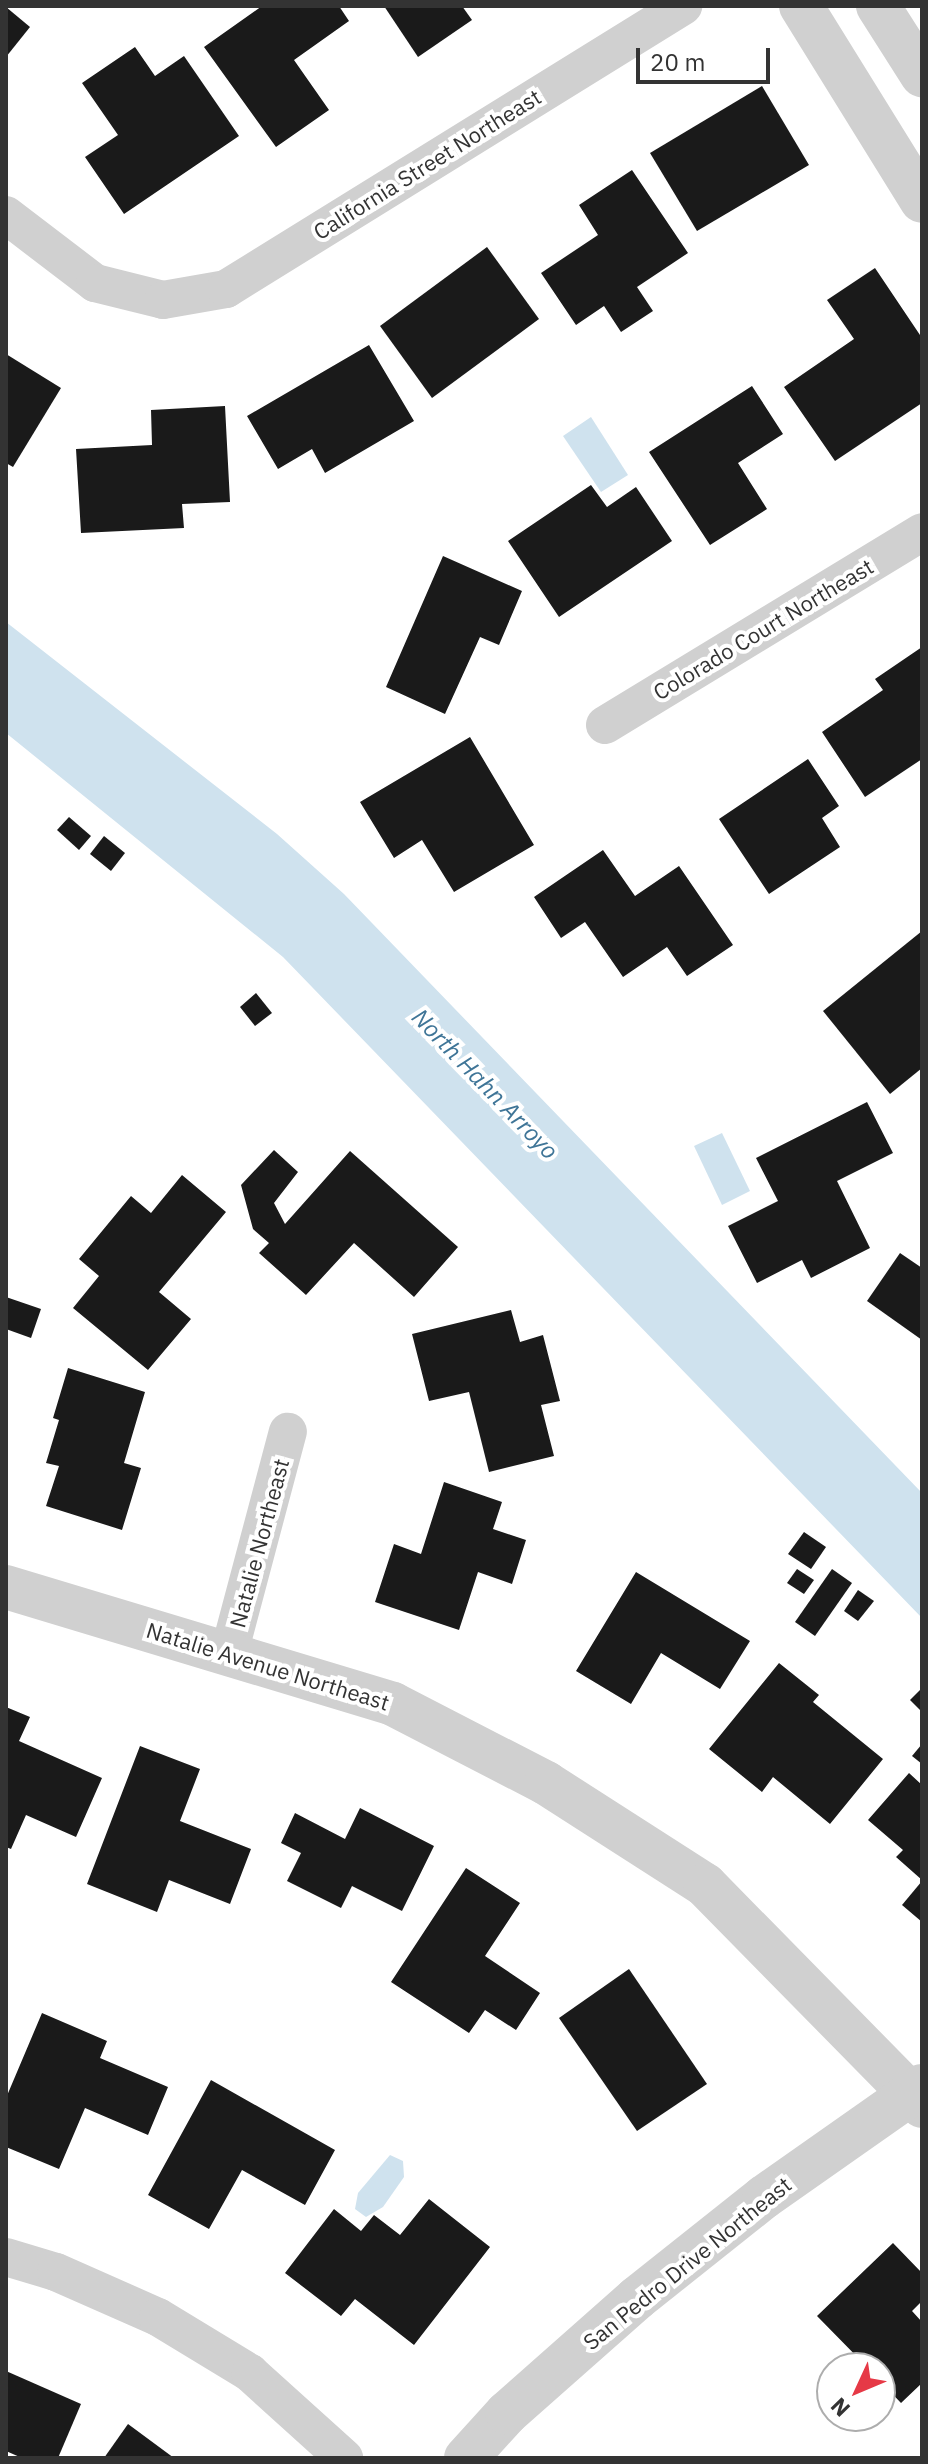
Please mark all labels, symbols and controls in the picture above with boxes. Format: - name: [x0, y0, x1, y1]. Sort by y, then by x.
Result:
- scale bar: [640, 32, 774, 82]
- text: 20 m: [650, 46, 705, 78]
- street label: California Street Northeast: [308, 83, 546, 245]
- street label: Colorado Court Northeast: [648, 553, 878, 705]
- water label: North Hahn Arroyo: [406, 1003, 564, 1165]
- street label: Natalie Northeast: [224, 1456, 294, 1630]
- street label: Natalie Avenue Northeast: [143, 1616, 393, 1716]
- street label: San Pedro Drive Northeast: [578, 2171, 796, 2355]
- north arrow: [816, 2352, 896, 2432]
- text: N: [824, 2392, 856, 2423]

